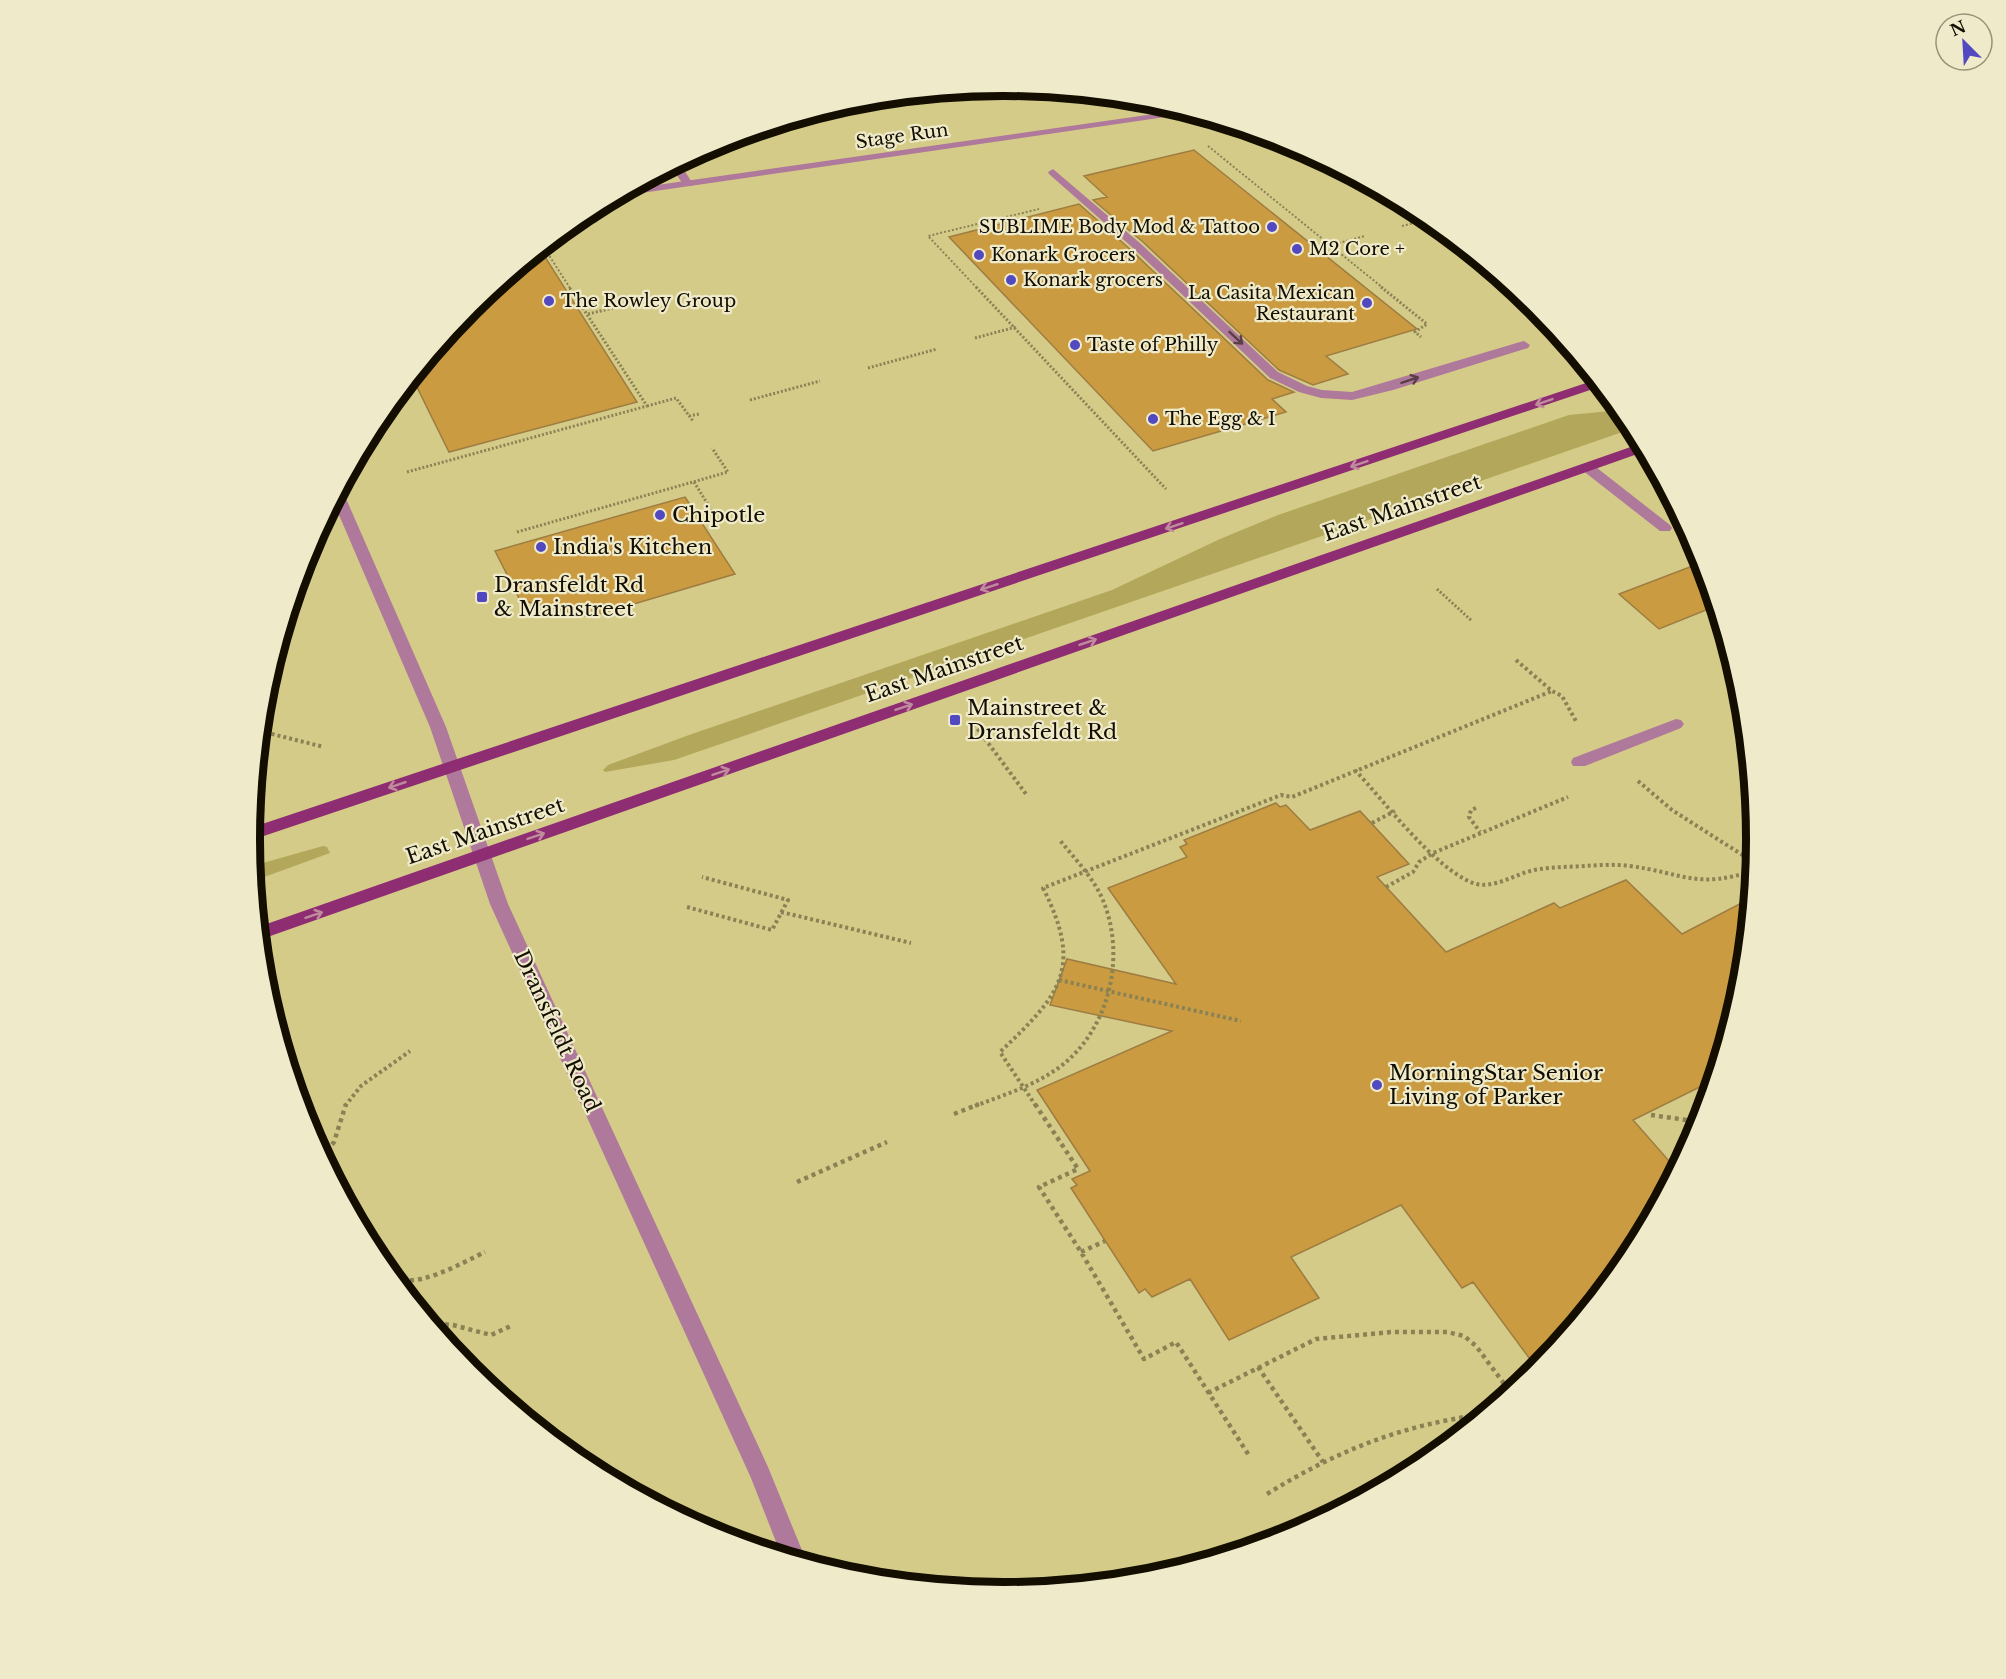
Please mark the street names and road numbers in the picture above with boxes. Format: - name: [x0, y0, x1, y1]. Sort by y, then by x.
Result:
- street label: Stage Run: [854, 119, 950, 153]
- street label: East Mainstreet: [1319, 469, 1485, 547]
- street label: East Mainstreet: [861, 630, 1027, 708]
- street label: East Mainstreet: [402, 792, 568, 870]
- street label: Dransfeldt Road: [508, 946, 606, 1116]

